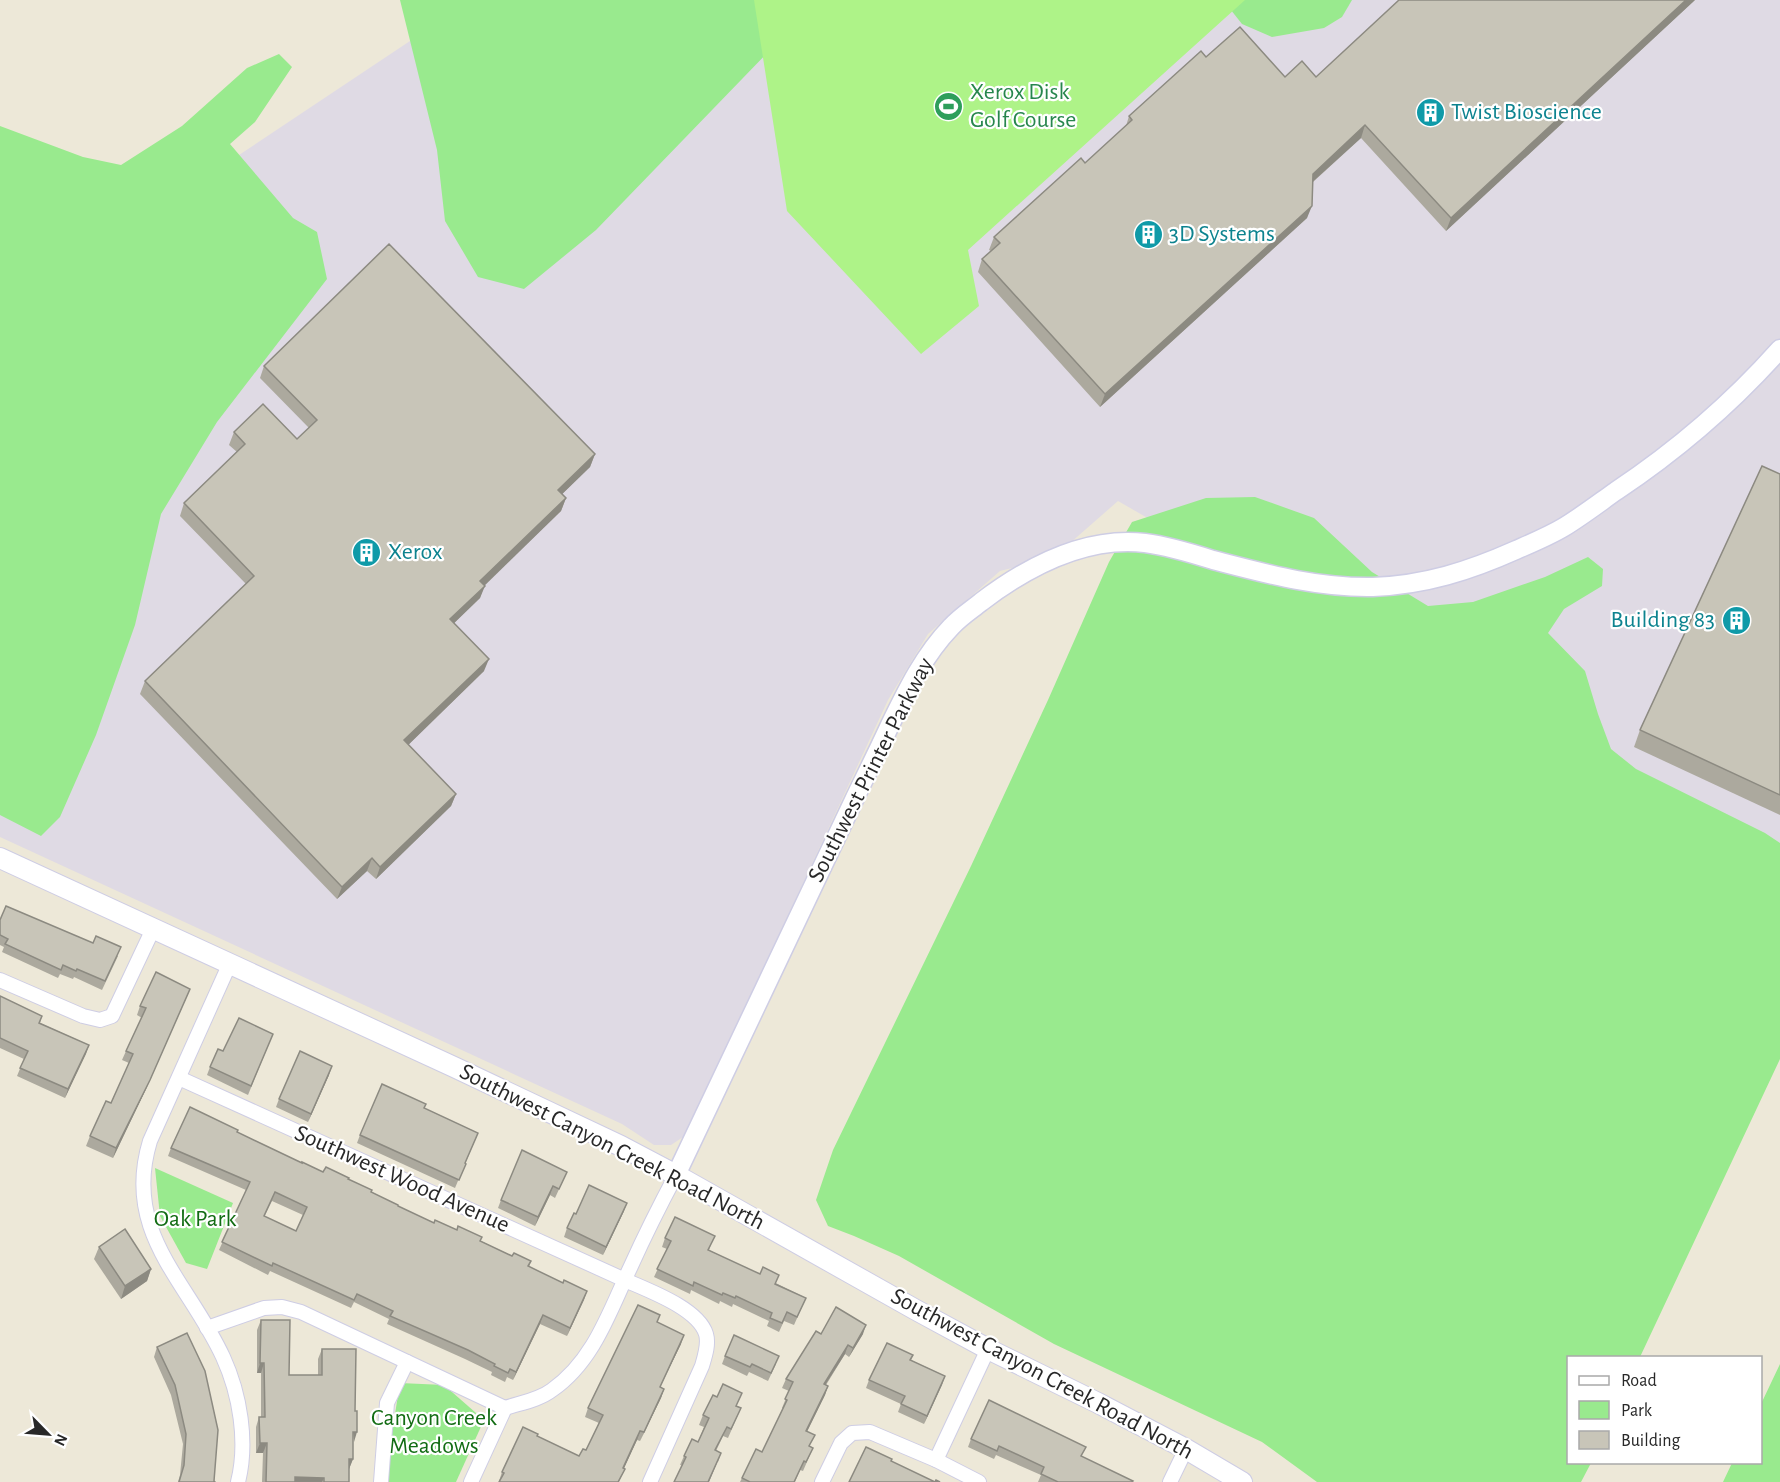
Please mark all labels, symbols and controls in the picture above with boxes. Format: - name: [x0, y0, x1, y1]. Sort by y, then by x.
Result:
- place label: Xerox Disk Golf Course: [970, 80, 1076, 132]
- sports icon: Xerox Disk Golf Course: [933, 90, 965, 122]
- building icon: Twist Bioscience: [1414, 96, 1446, 128]
- place label: Twist Bioscience: [1451, 100, 1602, 124]
- building icon: 3D Systems: [1132, 218, 1164, 250]
- place label: 3D Systems: [1169, 222, 1275, 246]
- building icon: Xerox: [351, 536, 383, 568]
- place label: Xerox: [388, 540, 443, 564]
- building icon: Building 83: [1720, 604, 1752, 636]
- place label: Building 83: [1611, 608, 1715, 632]
- street label: Southwest Printer Parkway: [804, 654, 938, 886]
- street label: Southwest Canyon Creek Road North: [456, 1059, 768, 1235]
- street label: Southwest Wood Avenue: [291, 1121, 513, 1237]
- park label: Oak Park: [154, 1207, 236, 1231]
- street label: Southwest Canyon Creek Road North: [887, 1284, 1197, 1464]
- legend: [1567, 1356, 1762, 1464]
- text: Road: [1621, 1372, 1657, 1390]
- text: Park: [1621, 1402, 1653, 1420]
- north arrow: [18, 1404, 78, 1464]
- park label: Canyon Creek Meadows: [371, 1406, 497, 1458]
- text: N: [51, 1431, 70, 1448]
- text: Building: [1621, 1432, 1681, 1450]

